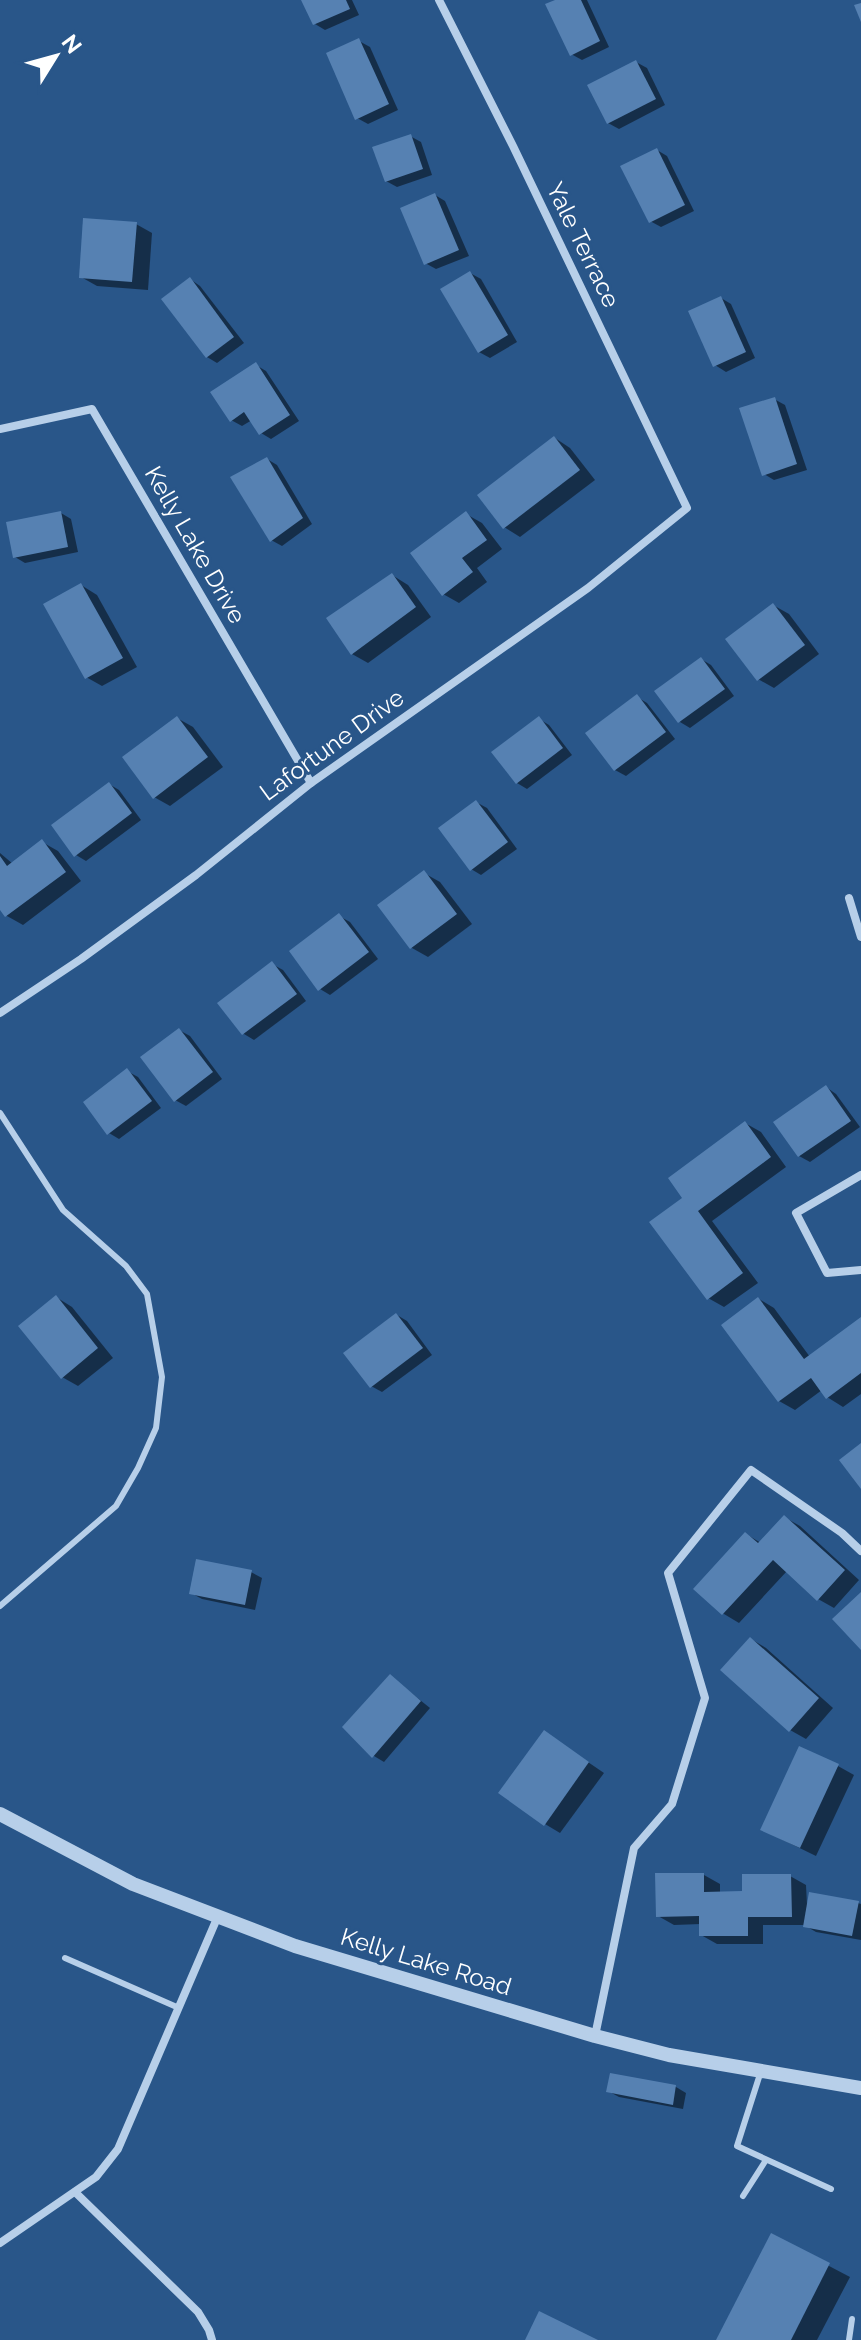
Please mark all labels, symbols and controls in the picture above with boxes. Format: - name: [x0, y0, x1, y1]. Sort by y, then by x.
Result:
- north arrow: [16, 16, 96, 96]
- text: N: [57, 29, 87, 58]
- street label: Yale Terrace: [541, 177, 626, 312]
- street label: Kelly Lake Drive: [139, 461, 252, 628]
- street label: Lafortune Drive: [254, 683, 409, 807]
- street label: Kelly Lake Road: [337, 1922, 515, 2001]

